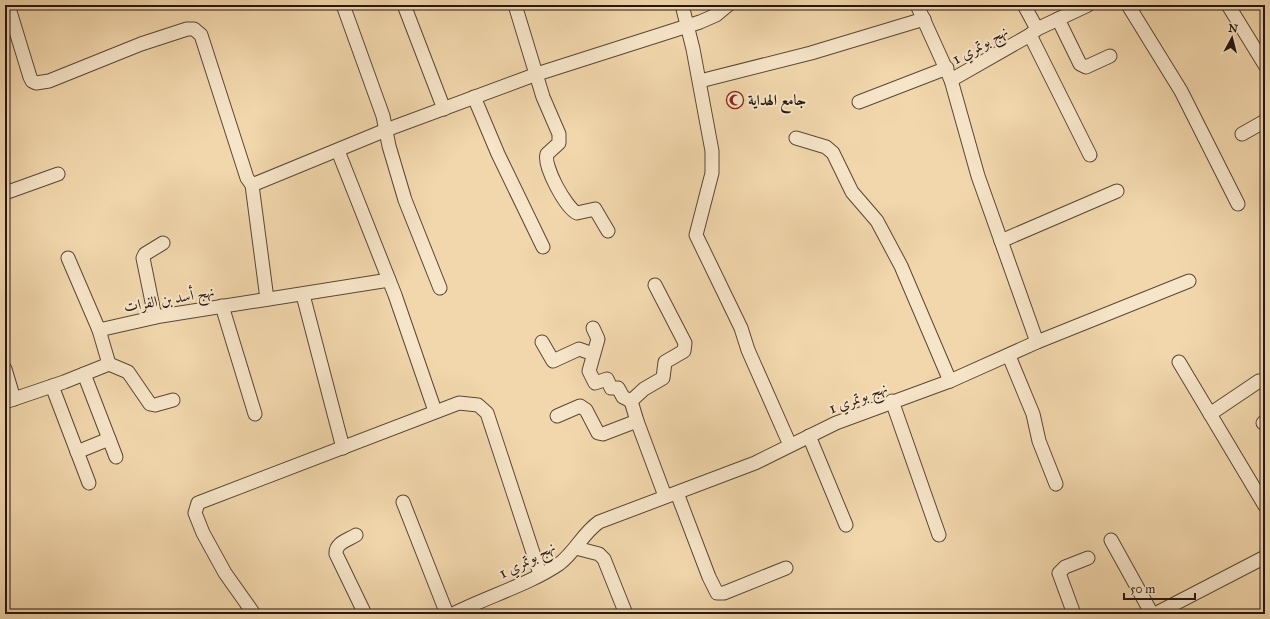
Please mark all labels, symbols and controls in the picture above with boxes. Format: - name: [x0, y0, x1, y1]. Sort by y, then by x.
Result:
- north arrow: [1212, 18, 1252, 58]
- street label: نهج بوتمري 1: [949, 22, 1013, 72]
- text: N: [1228, 22, 1239, 36]
- mosque icon: جامع الهداية: [725, 90, 745, 110]
- place label: جامع الهداية: [748, 91, 806, 114]
- street label: نهج أسد بن الفرات: [122, 280, 216, 321]
- street label: نهج بوتمري 1: [826, 379, 892, 422]
- street label: نهج بوتمري 1: [496, 538, 561, 587]
- scale bar: [1124, 575, 1195, 601]
- text: 50 m: [1130, 582, 1155, 596]

